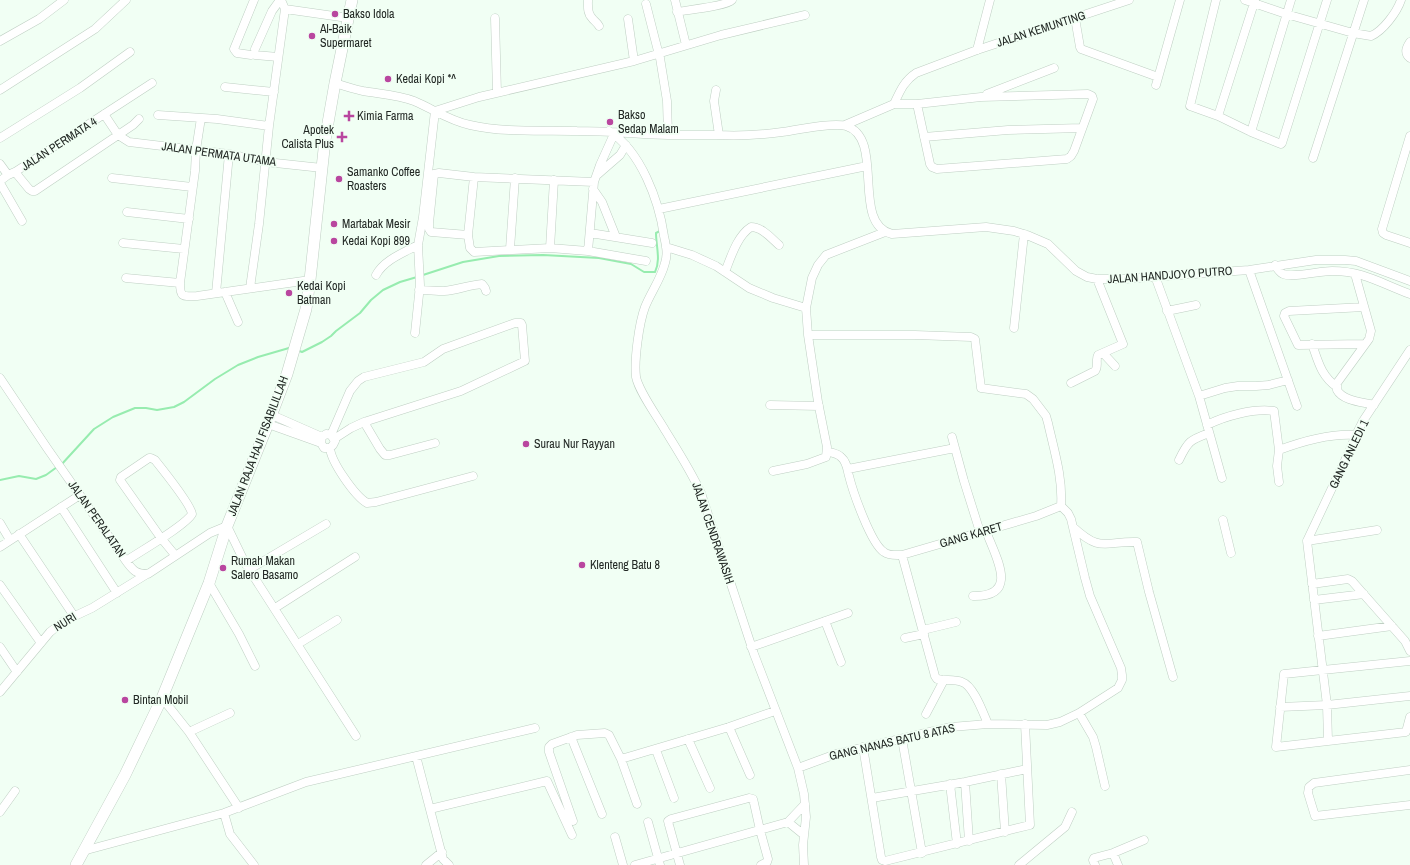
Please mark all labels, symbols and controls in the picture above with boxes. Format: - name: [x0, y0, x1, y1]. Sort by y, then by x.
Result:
- place label: Bakso Idola: [343, 6, 395, 22]
- street label: JALAN KEMUNTING: [995, 7, 1087, 51]
- marker: Bakso Idola: [330, 9, 340, 19]
- place label: Al-Baik Supermaret: [319, 21, 372, 51]
- marker: Al-Baik Supermaret: [307, 31, 317, 41]
- place label: Kedai Kopi *^: [396, 71, 456, 87]
- marker: Kedai Kopi *^: [383, 74, 393, 84]
- place label: Bakso Sedap Malam: [618, 107, 679, 137]
- place label: Kimia Farma: [357, 108, 414, 124]
- marker: Kimia Farma: [344, 111, 354, 121]
- street label: JALAN PERMATA 4: [18, 113, 100, 174]
- marker: Bakso Sedap Malam: [605, 117, 615, 127]
- place label: Apotek Calista Plus: [281, 122, 334, 152]
- marker: Apotek Calista Plus: [337, 132, 347, 142]
- street label: JALAN PERMATA UTAMA: [161, 138, 278, 170]
- place label: Samanko Coffee Roasters: [347, 164, 420, 194]
- marker: Samanko Coffee Roasters: [334, 174, 344, 184]
- place label: Martabak Mesir: [342, 216, 411, 232]
- marker: Martabak Mesir: [329, 219, 339, 229]
- place label: Kedai Kopi 899: [342, 233, 410, 249]
- marker: Kedai Kopi 899: [329, 236, 339, 246]
- street label: JALAN HANDJOYO PUTRO: [1107, 263, 1233, 287]
- place label: Kedai Kopi Batman: [297, 278, 346, 308]
- marker: Kedai Kopi Batman: [284, 288, 294, 298]
- street label: JALAN RAJA HAJI FISABILILLAH: [224, 374, 292, 518]
- street label: GANG ANLEDI 1: [1325, 416, 1373, 491]
- place label: Surau Nur Rayyan: [534, 436, 615, 452]
- marker: Surau Nur Rayyan: [521, 439, 531, 449]
- street label: JALAN PERALATAN: [65, 477, 129, 561]
- street label: JALAN CENDRAWASIH: [688, 480, 738, 586]
- street label: GANG KARET: [938, 518, 1004, 552]
- place label: Rumah Makan Salero Basamo: [231, 553, 298, 583]
- place label: Klenteng Batu 8: [590, 557, 660, 573]
- marker: Klenteng Batu 8: [577, 560, 587, 570]
- marker: Rumah Makan Salero Basamo: [218, 563, 228, 573]
- street label: NURI: [51, 609, 79, 635]
- place label: Bintan Mobil: [133, 692, 188, 708]
- marker: Bintan Mobil: [120, 695, 130, 705]
- street label: GANG NANAS BATU 8 ATAS: [828, 720, 957, 764]

